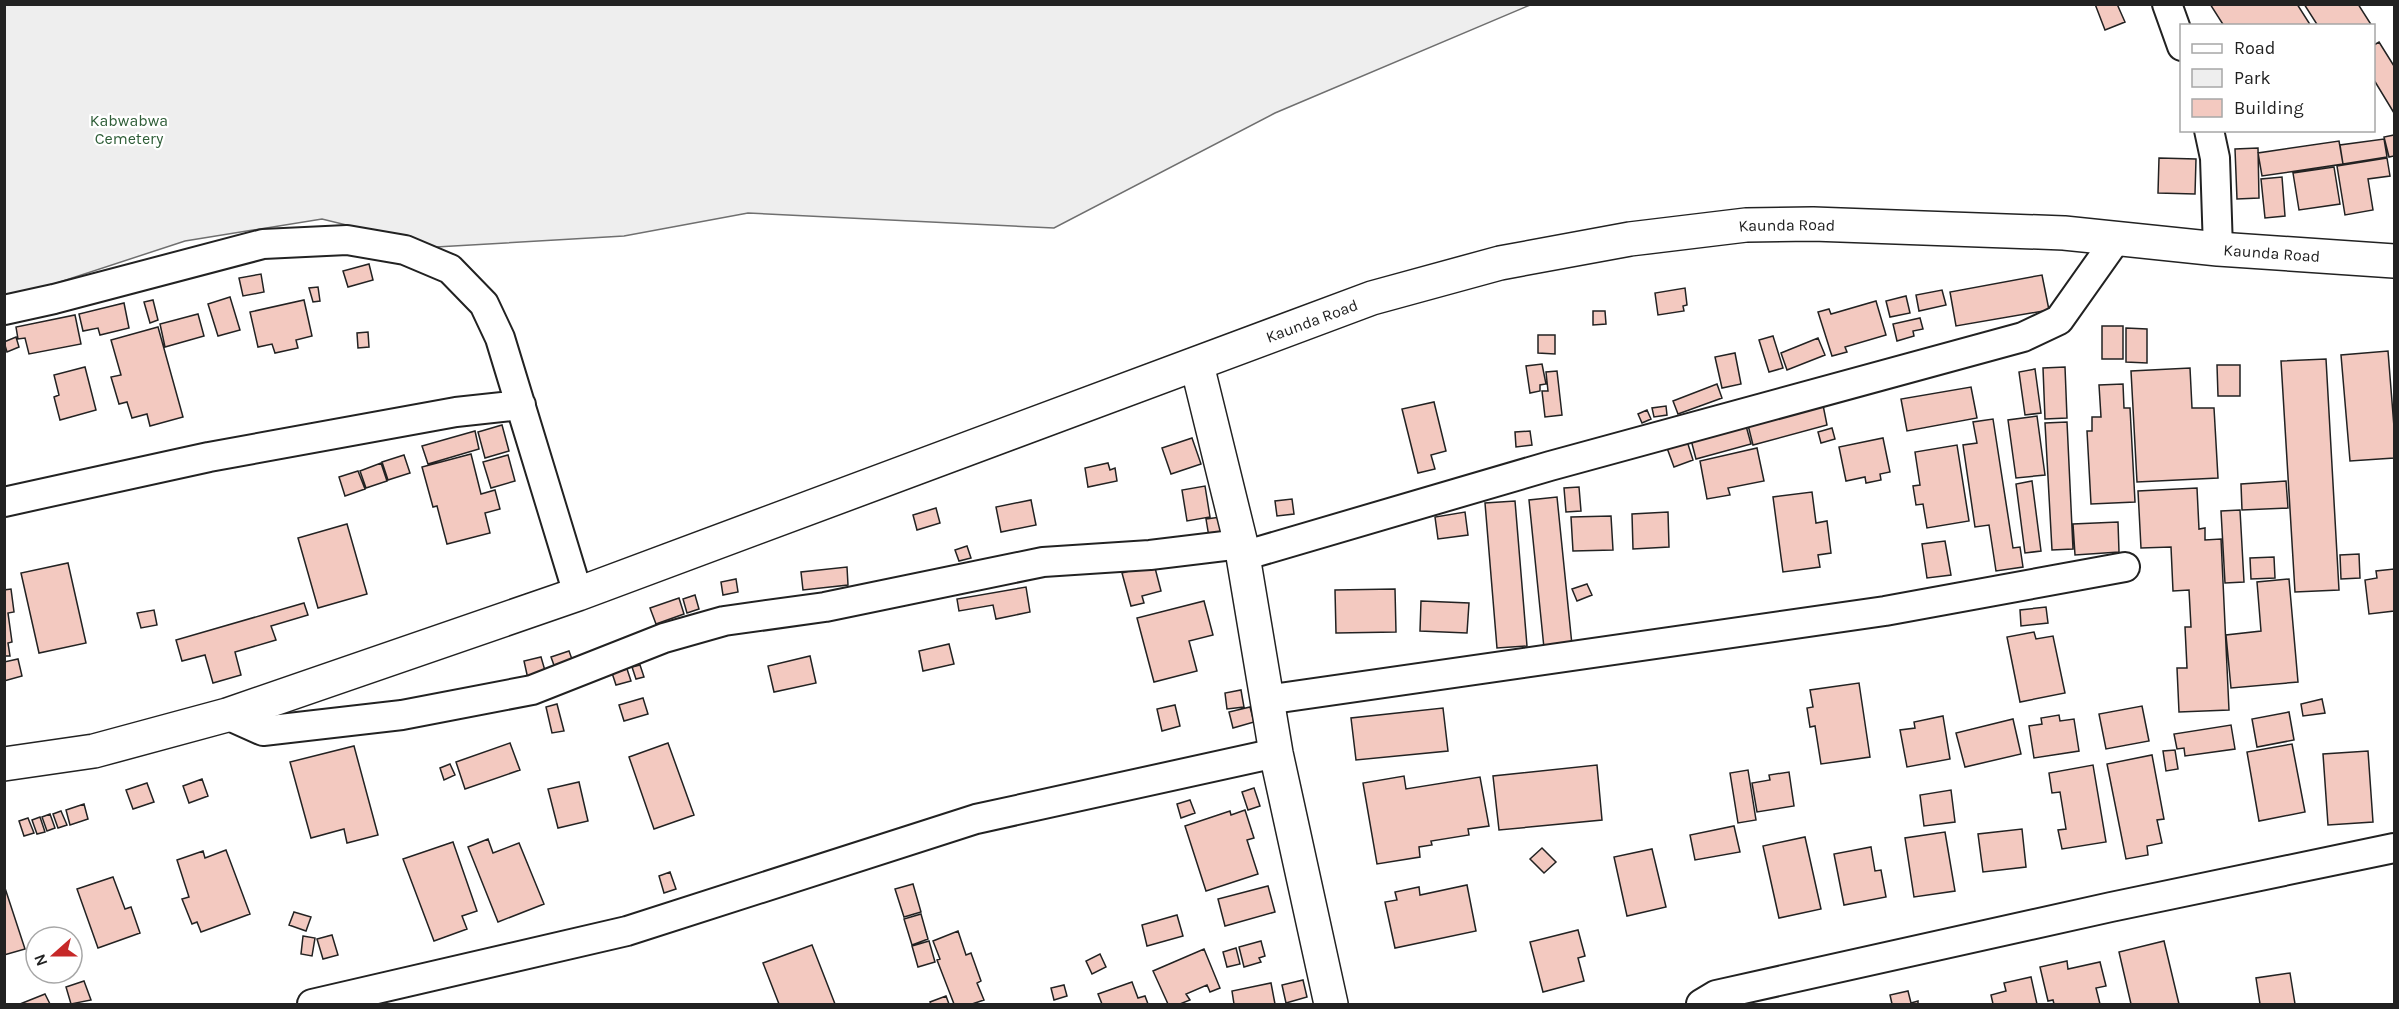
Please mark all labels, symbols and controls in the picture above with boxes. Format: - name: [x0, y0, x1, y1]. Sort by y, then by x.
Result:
- legend: [2180, 24, 2375, 132]
- text: Road: [2234, 37, 2275, 59]
- text: Park: [2234, 67, 2271, 89]
- text: Building: [2234, 97, 2304, 119]
- park label: Kabwabwa Cemetery: [90, 111, 168, 148]
- street label: Kaunda Road: [1737, 215, 1836, 236]
- street label: Kaunda Road: [2223, 240, 2321, 266]
- street label: Kaunda Road: [1263, 295, 1361, 347]
- north arrow: [24, 925, 84, 985]
- text: N: [30, 951, 51, 969]

